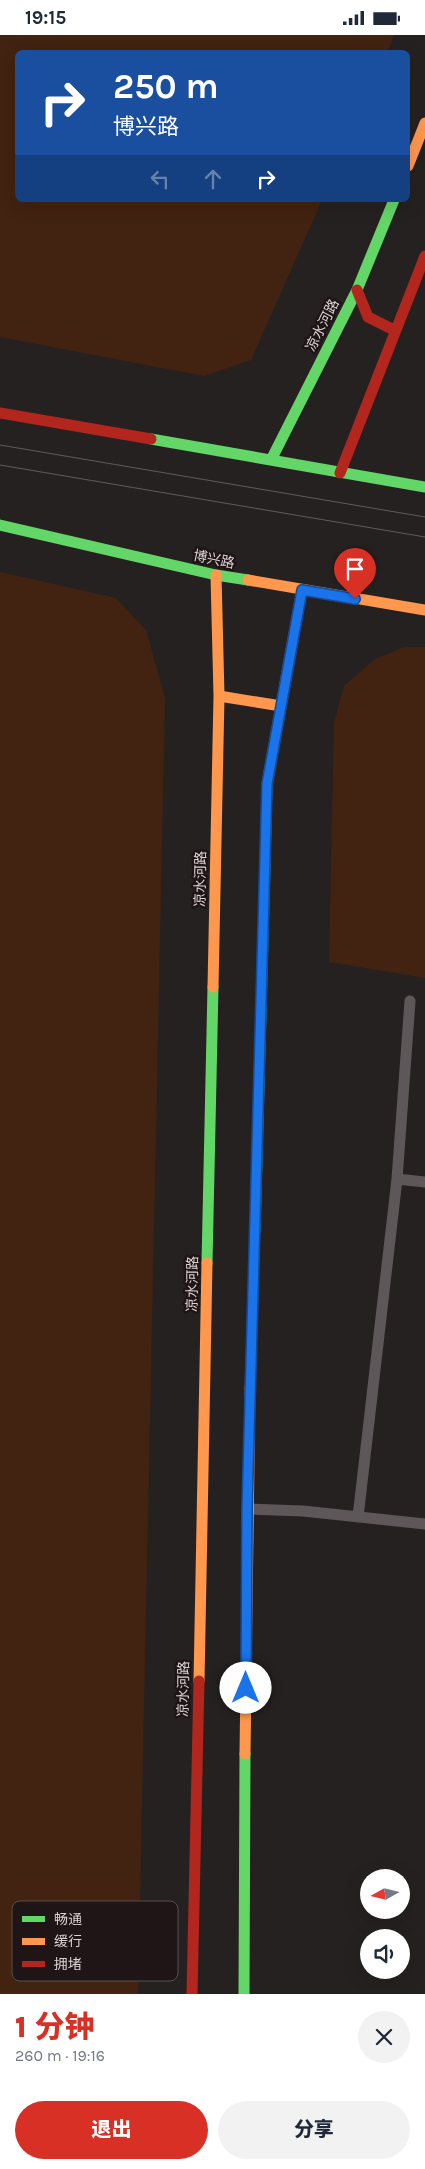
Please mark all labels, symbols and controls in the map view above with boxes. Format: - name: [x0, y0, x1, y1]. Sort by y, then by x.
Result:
- text: 19:15: [25, 7, 66, 29]
- text: 250 m: [113, 66, 219, 107]
- icon: right: [30, 70, 95, 135]
- text: 博兴路: [113, 114, 179, 140]
- icon: left: [146, 165, 174, 193]
- icon: ahead: [199, 165, 227, 193]
- icon: right: [252, 165, 280, 193]
- street label: 凉水河路: [302, 296, 343, 354]
- street label: 博兴路: [192, 547, 236, 572]
- pin: [334, 548, 376, 599]
- icon: arrive: [341, 555, 369, 583]
- street label: 凉水河路: [192, 851, 209, 907]
- street label: 凉水河路: [184, 1256, 201, 1312]
- street label: 凉水河路: [175, 1661, 192, 1717]
- position arrow: [219, 1661, 271, 1713]
- north arrow: [360, 1869, 410, 1919]
- map controls: [360, 1869, 410, 1979]
- legend: [12, 1901, 178, 1981]
- text: 畅通: [54, 1911, 82, 1928]
- button: sound: [360, 1929, 410, 1979]
- text: 缓行: [54, 1933, 82, 1950]
- text: 拥堵: [54, 1956, 82, 1973]
- text: 1 分钟: [15, 2009, 95, 2045]
- button: close: [358, 2011, 410, 2063]
- text: 260 m · 19:16: [15, 2046, 105, 2065]
- button: 退出: [15, 2101, 208, 2159]
- button: 分享: [218, 2101, 410, 2159]

